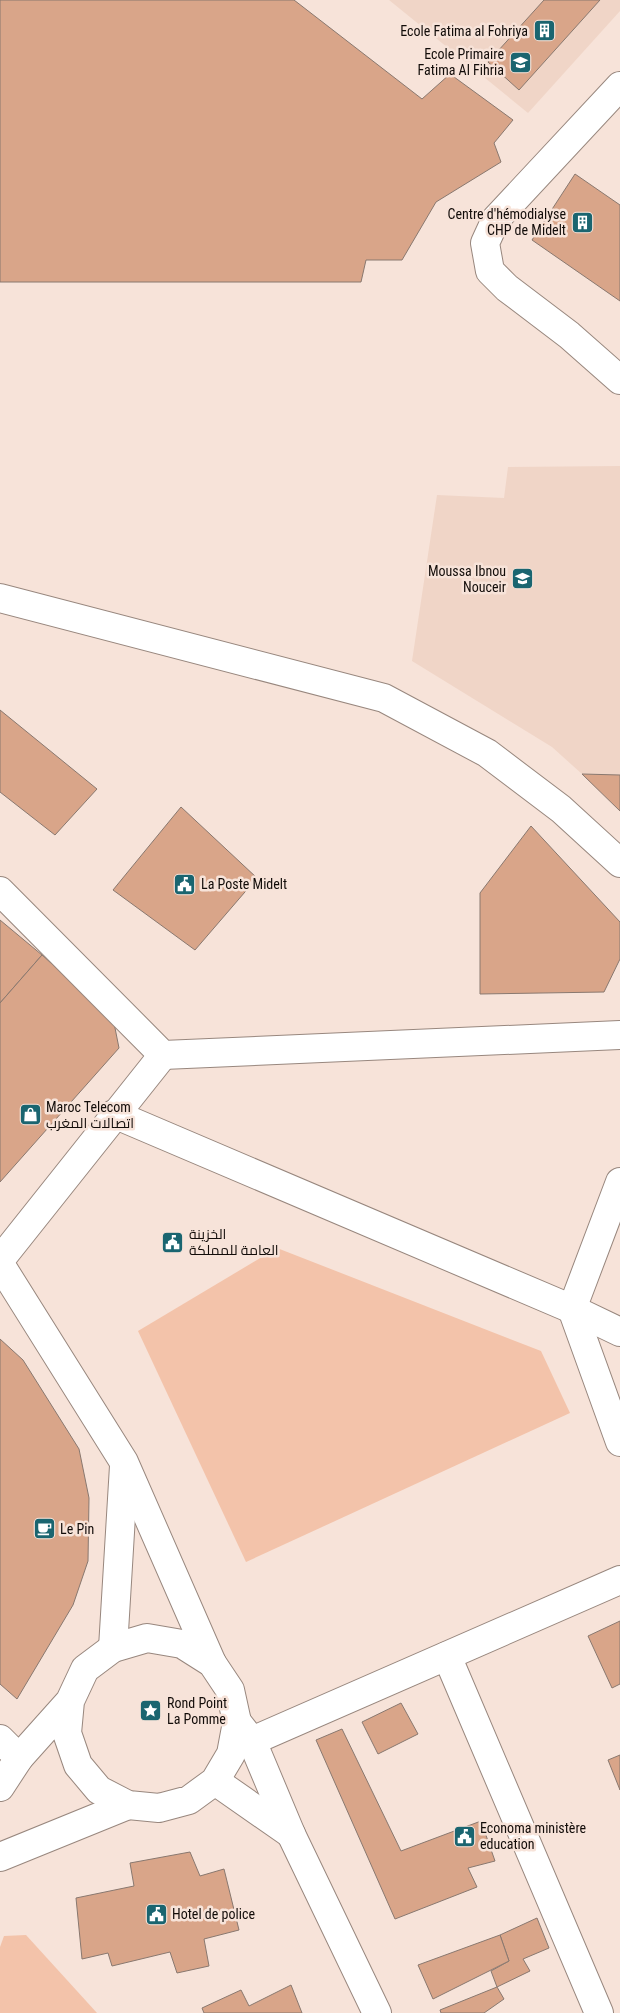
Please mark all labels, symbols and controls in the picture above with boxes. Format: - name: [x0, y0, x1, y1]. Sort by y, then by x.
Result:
- building icon: Ecole Fatima al Fohriya: [532, 19, 556, 43]
- place label: Ecole Fatima al Fohriya: [400, 23, 528, 39]
- place label: Ecole Primaire Fatima Al Fihria: [418, 46, 504, 78]
- school or university icon: Ecole Primaire Fatima Al Fihria: [508, 50, 532, 74]
- place label: Centre d'hémodialyse CHP de Midelt: [448, 206, 566, 238]
- building icon: Centre d'hémodialyse CHP de Midelt: [570, 210, 594, 234]
- place label: Moussa Ibnou Nouceir: [428, 563, 506, 595]
- school or university icon: Moussa Ibnou Nouceir: [510, 567, 534, 591]
- public building icon: La Poste Midelt: [173, 872, 197, 896]
- place label: La Poste Midelt: [201, 876, 287, 892]
- place label: Maroc Telecom اتصالات المغرب: [46, 1099, 134, 1131]
- shop icon: Maroc Telecom اتصالات المغرب: [18, 1103, 42, 1127]
- place label: الخزينة العامة للمملكة: [189, 1226, 279, 1258]
- public building icon: الخزينة العامة للمملكة: [161, 1230, 185, 1254]
- cafe icon: Le Pin: [32, 1517, 56, 1541]
- place label: Le Pin: [60, 1521, 94, 1537]
- place label: Rond Point La Pomme: [167, 1695, 227, 1727]
- place icon: Rond Point La Pomme: [139, 1699, 163, 1723]
- place label: Economa ministère education: [480, 1820, 587, 1852]
- public building icon: Economa ministère education: [452, 1824, 476, 1848]
- public building icon: Hotel de police: [144, 1902, 168, 1926]
- place label: Hotel de police: [172, 1906, 255, 1922]

